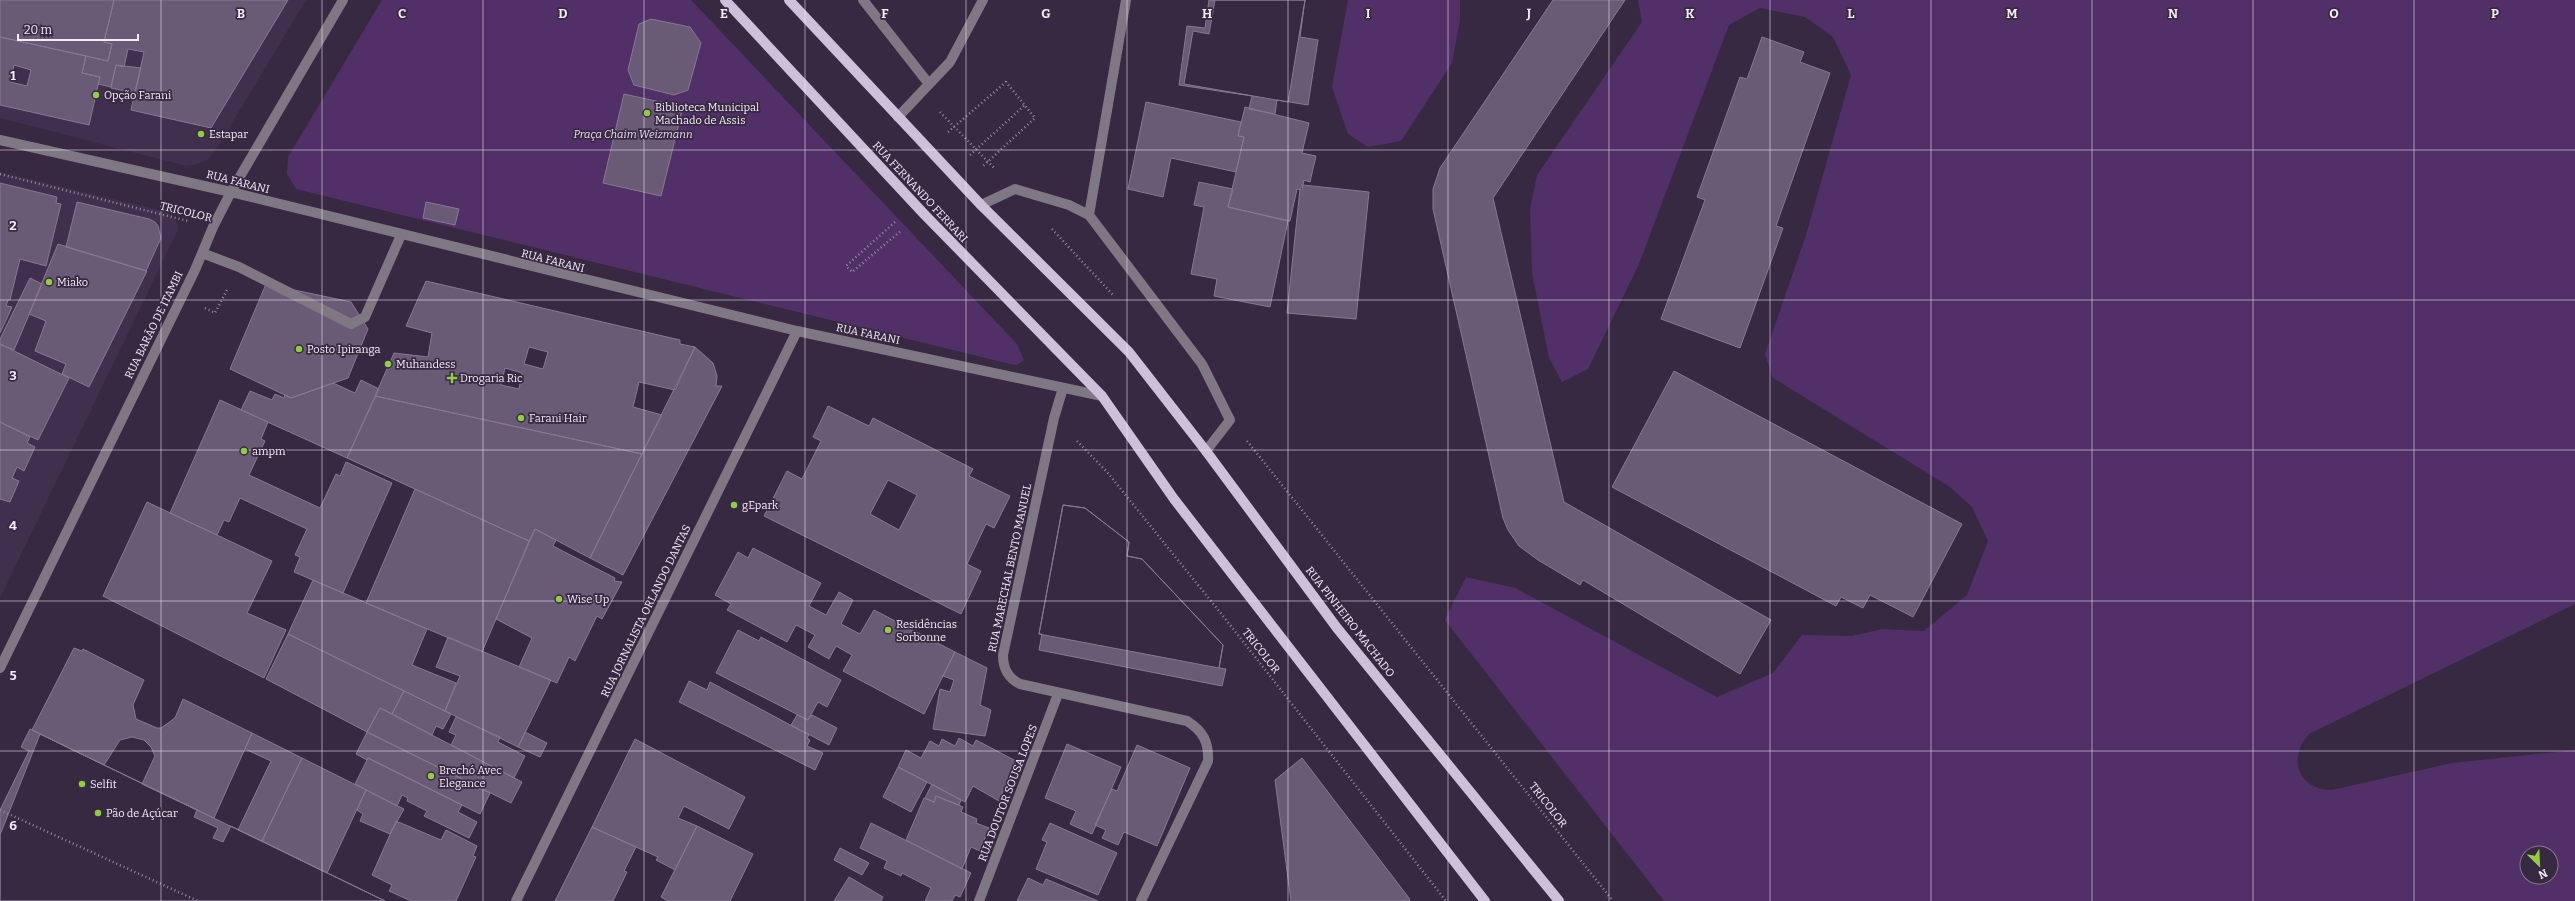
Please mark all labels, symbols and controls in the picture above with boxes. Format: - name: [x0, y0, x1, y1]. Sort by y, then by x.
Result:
- text: B: [237, 6, 245, 21]
- text: C: [398, 6, 406, 21]
- text: D: [558, 6, 568, 21]
- text: E: [720, 6, 728, 21]
- text: F: [881, 6, 889, 21]
- text: G: [1041, 6, 1051, 21]
- text: H: [1202, 6, 1212, 21]
- text: I: [1366, 6, 1371, 21]
- text: J: [1526, 6, 1532, 21]
- text: K: [1685, 6, 1695, 21]
- text: L: [1847, 6, 1855, 21]
- text: M: [2006, 6, 2018, 21]
- text: N: [2168, 6, 2178, 21]
- text: O: [2329, 6, 2339, 21]
- text: P: [2491, 6, 2499, 21]
- scale bar: [18, 16, 138, 42]
- text: 20 m: [24, 23, 53, 37]
- text: 1: [10, 68, 16, 83]
- place label: Opção Farani: [104, 89, 172, 102]
- marker: Opção Farani: [91, 90, 101, 100]
- place label: Biblioteca Municipal Machado de Assis: [655, 101, 759, 127]
- marker: Biblioteca Municipal Machado de Assis: [642, 108, 652, 118]
- place label: Estapar: [209, 128, 248, 141]
- park label: Praça Chaim Weizmann: [573, 128, 693, 141]
- marker: Estapar: [196, 129, 206, 139]
- street label: RUA FERNANDO FERRARI: [870, 139, 970, 245]
- street label: RUA FARANI: [205, 168, 271, 196]
- street label: TRICOLOR: [159, 199, 214, 225]
- text: 2: [9, 218, 17, 233]
- street label: RUA FARANI: [520, 247, 586, 275]
- street label: RUA BARÃO DE ITAMBI: [122, 269, 186, 381]
- place label: Miako: [57, 276, 88, 289]
- marker: Miako: [44, 277, 54, 287]
- street label: RUA FARANI: [835, 321, 901, 347]
- place label: Posto Ipiranga: [307, 343, 381, 356]
- marker: Posto Ipiranga: [294, 344, 304, 354]
- place label: Muhandess: [396, 358, 456, 371]
- marker: Muhandess: [383, 359, 393, 369]
- text: 3: [9, 368, 17, 383]
- place label: Drogaria Ric: [460, 372, 523, 385]
- marker: Drogaria Ric: [447, 373, 457, 383]
- place label: Farani Hair: [529, 412, 587, 425]
- marker: Farani Hair: [516, 413, 526, 423]
- place label: ampm: [252, 445, 286, 458]
- marker: ampm: [239, 446, 249, 456]
- street label: RUA MARECHAL BENTO MANUEL: [986, 483, 1034, 653]
- place label: gEpark: [742, 499, 779, 512]
- marker: gEpark: [729, 500, 739, 510]
- text: 4: [9, 518, 17, 533]
- street label: RUA JORNALISTA ORLANDO DANTAS: [598, 523, 694, 699]
- street label: RUA PINHEIRO MACHADO: [1303, 564, 1397, 680]
- place label: Wise Up: [567, 593, 610, 606]
- marker: Wise Up: [554, 594, 564, 604]
- place label: Residências Sorbonne: [896, 618, 957, 644]
- marker: Residências Sorbonne: [883, 625, 893, 635]
- street label: TRICOLOR: [1239, 626, 1283, 677]
- text: 5: [9, 668, 17, 683]
- street label: RUA DOUTOR SOUSA LOPES: [976, 723, 1040, 863]
- place label: Brechó Avec Elegance: [439, 764, 502, 790]
- marker: Brechó Avec Elegance: [426, 771, 436, 781]
- place label: Selfit: [90, 778, 117, 791]
- marker: Selfit: [77, 779, 87, 789]
- street label: TRICOLOR: [1526, 780, 1570, 831]
- place label: Pão de Açúcar: [106, 807, 178, 820]
- marker: Pão de Açúcar: [93, 808, 103, 818]
- text: 6: [9, 818, 17, 833]
- north arrow: [2519, 845, 2559, 885]
- text: N: [2536, 866, 2549, 882]

